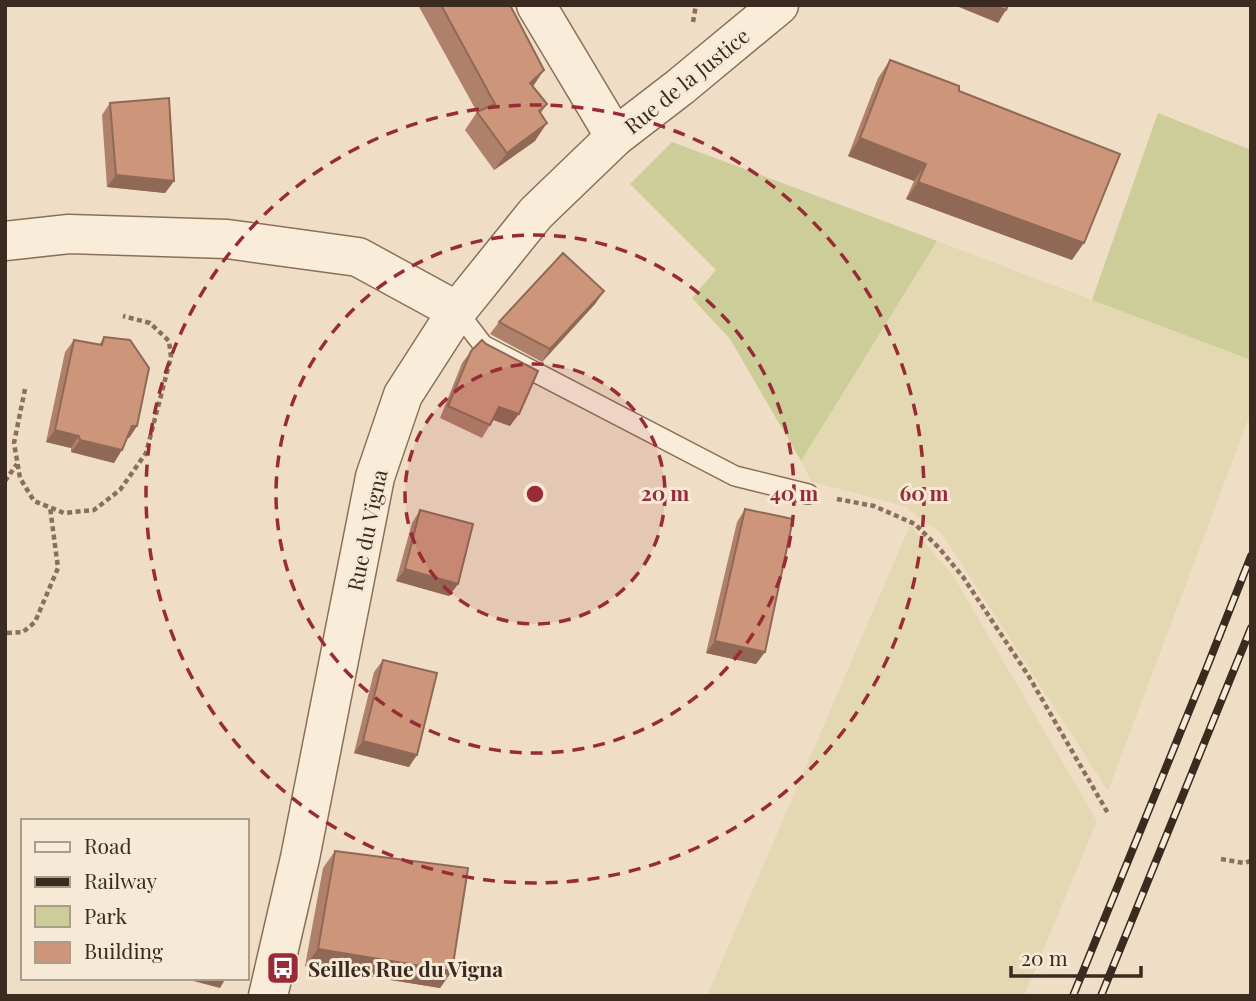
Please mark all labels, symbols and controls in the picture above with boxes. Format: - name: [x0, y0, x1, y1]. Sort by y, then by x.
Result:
- street label: Rue de la Justice: [618, 21, 754, 139]
- street label: Rue du Vigna: [339, 466, 393, 593]
- text: 20 m: [641, 478, 689, 506]
- text: 40 m: [770, 478, 818, 506]
- text: 60 m: [899, 478, 949, 506]
- centre of rings: [523, 482, 547, 506]
- legend: [21, 819, 248, 980]
- text: Road: [84, 831, 132, 859]
- text: Railway: [84, 866, 158, 894]
- text: Park: [84, 901, 128, 929]
- scale bar: [1011, 934, 1140, 978]
- text: Building: [84, 936, 163, 964]
- text: 20 m: [1021, 943, 1068, 971]
- bus stop icon: Seilles Rue du Vigna: [264, 949, 302, 987]
- place label: Seilles Rue du Vigna: [308, 954, 503, 982]

